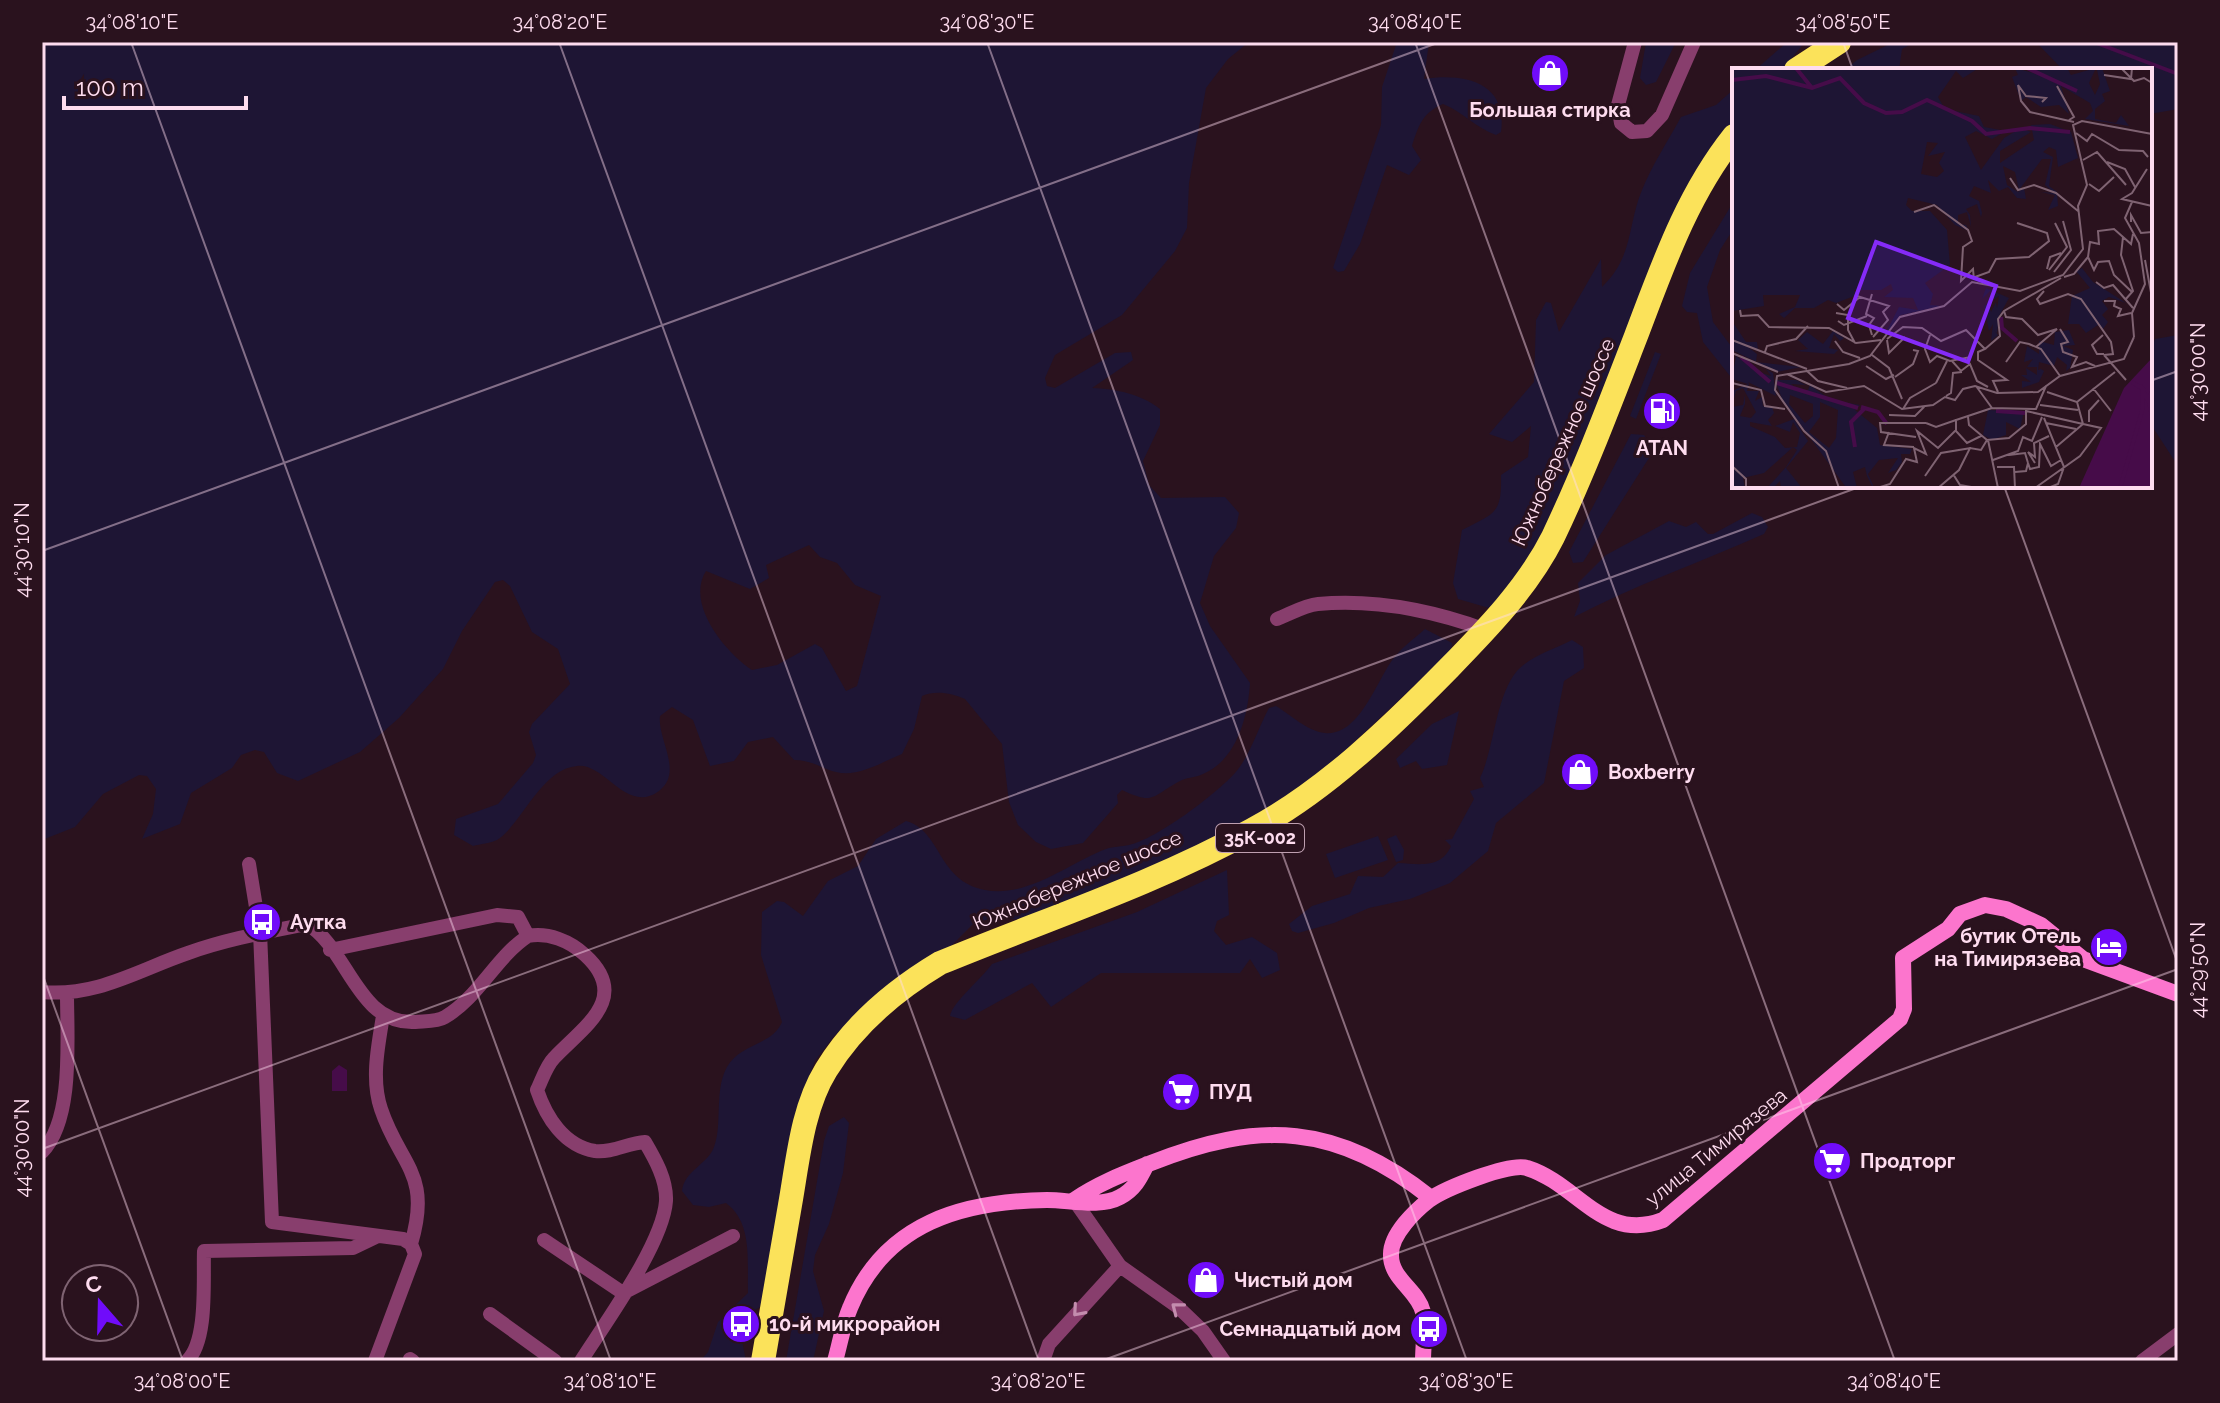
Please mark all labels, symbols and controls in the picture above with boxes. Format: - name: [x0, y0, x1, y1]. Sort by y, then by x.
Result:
- text: 34°08'10"E: [85, 10, 179, 34]
- text: 34°08'20"E: [513, 10, 607, 34]
- text: 34°08'30"E: [939, 10, 1035, 34]
- text: 34°08'40"E: [1368, 10, 1462, 34]
- text: 34°08'50"E: [1795, 10, 1891, 34]
- shop icon: Большая стирка: [1529, 52, 1571, 94]
- scale bar: [64, 60, 246, 110]
- inset map: [1732, 68, 2152, 488]
- text: 100 m: [76, 73, 144, 102]
- place label: Большая стирка: [1469, 98, 1631, 122]
- text: 44°30'00"N: [2186, 323, 2210, 421]
- street label: Южнобережное шоссе: [1506, 334, 1620, 549]
- fuel station icon: ATAN: [1641, 390, 1683, 432]
- place label: ATAN: [1636, 436, 1688, 460]
- text: 44°30'10"N: [10, 502, 34, 598]
- shop icon: Boxberry: [1559, 751, 1601, 793]
- place label: Boxberry: [1608, 760, 1695, 784]
- road number: 35К-002: [1216, 824, 1304, 852]
- street label: Южнобережное шоссе: [969, 825, 1185, 935]
- bus stop icon: Аутка: [241, 901, 283, 943]
- place label: Аутка: [290, 910, 346, 934]
- text: 44°29'50"N: [2186, 922, 2210, 1018]
- place label: бутик Отель на Тимирязева: [1934, 924, 2081, 971]
- hotel icon: бутик Отель на Тимирязева: [2088, 926, 2130, 968]
- supermarket icon: ПУД: [1160, 1071, 1202, 1113]
- place label: ПУД: [1209, 1080, 1252, 1104]
- street label: улица Тимирязева: [1641, 1083, 1791, 1211]
- text: 44°30'00"N: [10, 1099, 34, 1197]
- supermarket icon: Продторг: [1811, 1140, 1853, 1182]
- place label: Продторг: [1860, 1149, 1956, 1173]
- shop icon: Чистый дом: [1185, 1259, 1227, 1301]
- north arrow: [60, 1263, 140, 1343]
- place label: Чистый дом: [1234, 1268, 1353, 1292]
- text: С: [82, 1269, 105, 1299]
- one-way arrow: [1073, 1302, 1087, 1317]
- bus stop icon: 10-й микрорайон: [720, 1303, 762, 1345]
- one-way arrow: [1172, 1303, 1186, 1318]
- bus stop icon: Семнадцатый дом: [1408, 1308, 1450, 1350]
- place label: 10-й микрорайон: [769, 1312, 940, 1336]
- place label: Семнадцатый дом: [1219, 1317, 1401, 1341]
- text: 34°08'00"E: [134, 1369, 230, 1393]
- text: 34°08'10"E: [563, 1369, 657, 1393]
- text: 34°08'20"E: [991, 1369, 1085, 1393]
- text: 34°08'30"E: [1418, 1369, 1514, 1393]
- text: 34°08'40"E: [1847, 1369, 1941, 1393]

